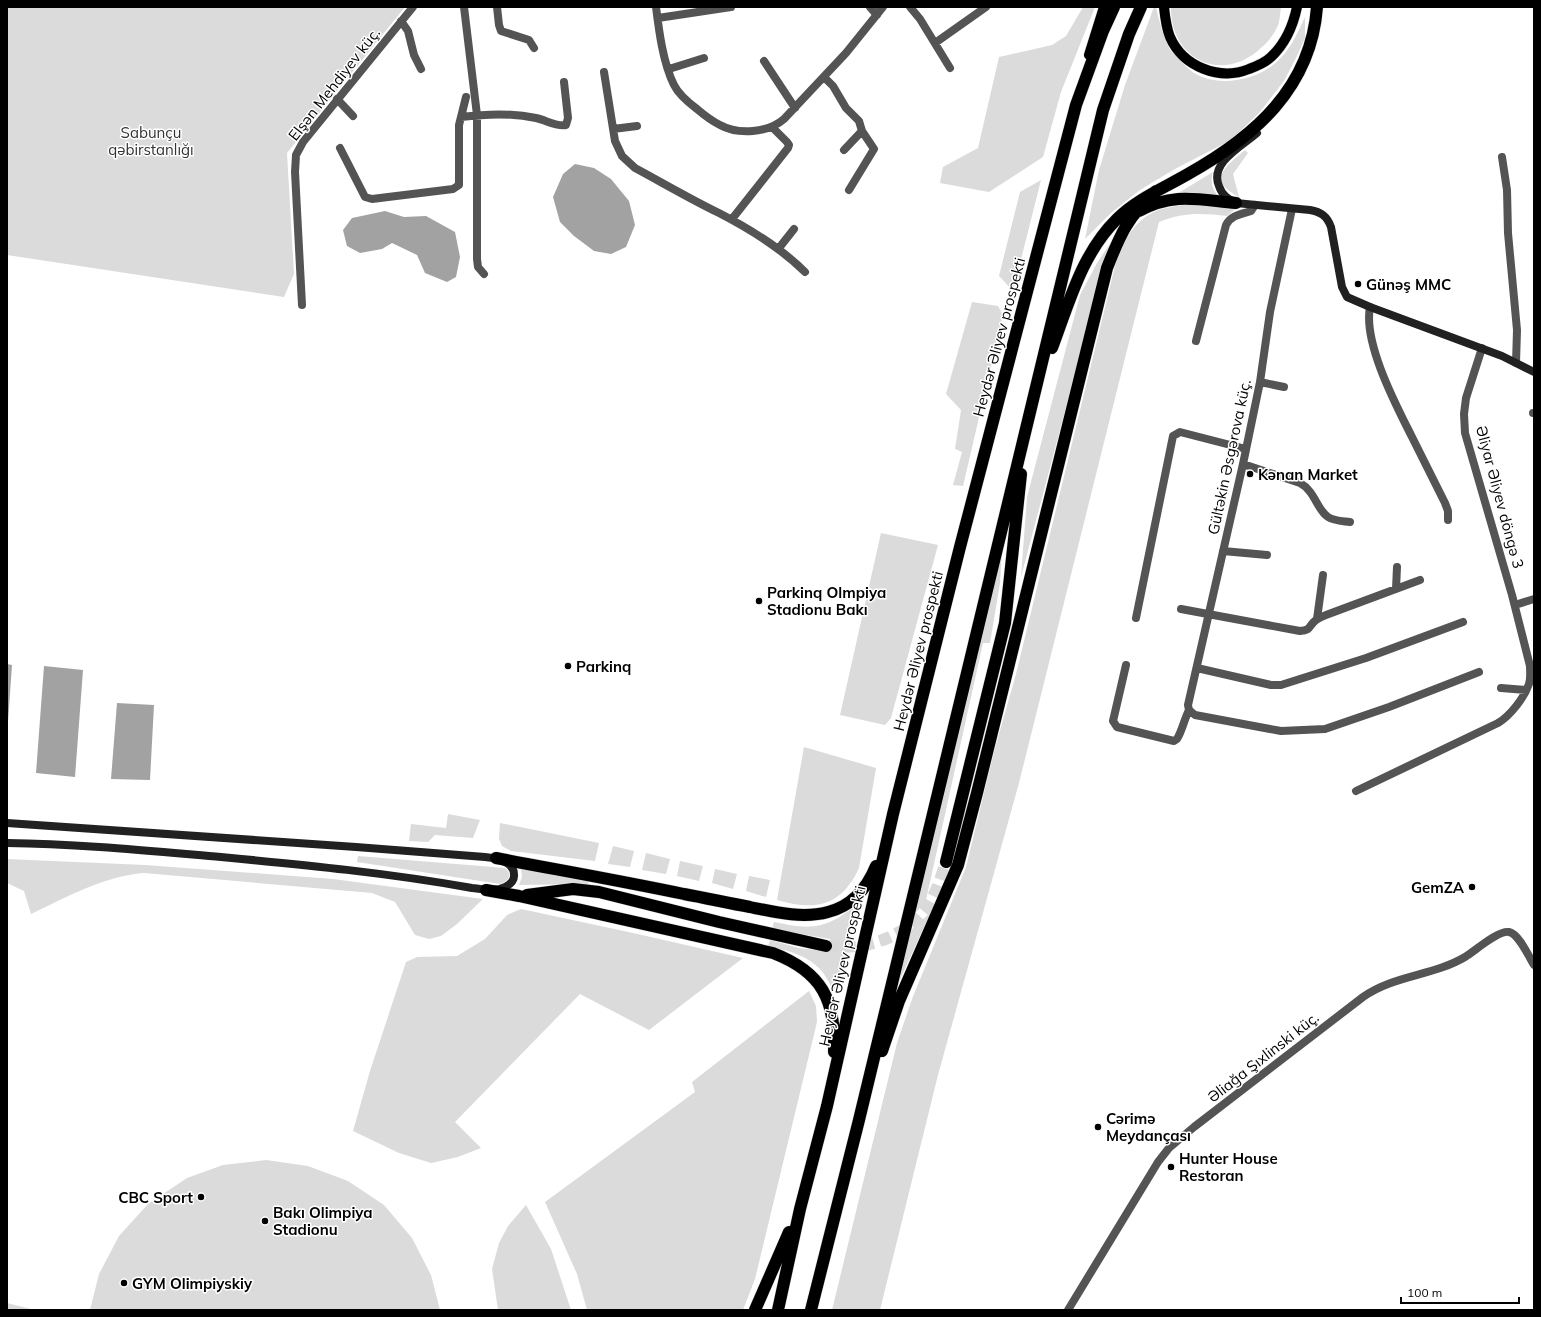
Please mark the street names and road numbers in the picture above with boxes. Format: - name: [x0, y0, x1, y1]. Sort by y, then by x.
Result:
- street label: Elşən Mehdiyev küç.: [284, 24, 384, 144]
- street label: Heydər Əliyev prospekti: [969, 255, 1029, 419]
- street label: Gültəkin Əsgərova küç.: [1203, 378, 1255, 536]
- street label: Əliyar Əliyev döngə 3: [1472, 423, 1528, 571]
- street label: Heydər Əliyev prospekti: [889, 569, 947, 733]
- street label: Heydər Əliyev prospekti: [814, 884, 870, 1048]
- street label: Əliağa Şıxlinski küç.: [1203, 1008, 1323, 1106]

